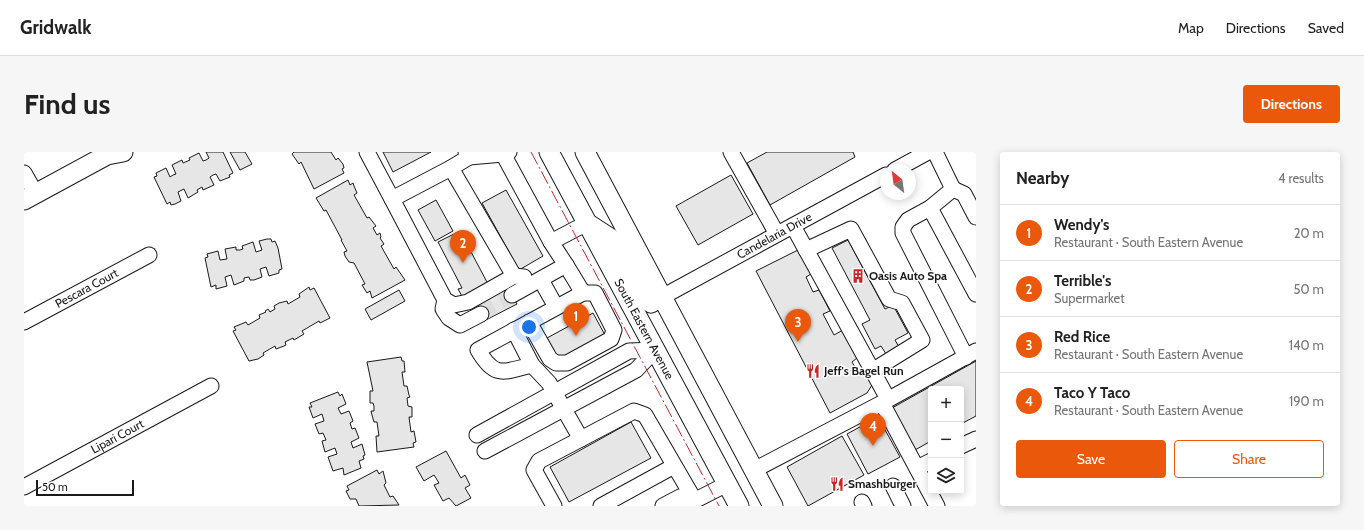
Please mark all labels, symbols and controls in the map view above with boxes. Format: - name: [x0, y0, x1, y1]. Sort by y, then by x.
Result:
- text: Gridwalk: [20, 16, 92, 39]
- text: Map: [1178, 19, 1204, 37]
- text: Directions: [1226, 19, 1286, 37]
- text: Saved: [1308, 19, 1344, 37]
- button: Directions: [1243, 85, 1340, 123]
- text: Find us: [24, 87, 110, 121]
- north arrow: [880, 164, 916, 200]
- text: Nearby: [1016, 168, 1069, 188]
- text: 4 results: [1278, 170, 1324, 186]
- street label: Candelaria Drive: [734, 209, 814, 262]
- text: Wendy's: [1054, 216, 1109, 234]
- text: 1: [1027, 225, 1031, 241]
- text: 20 m: [1294, 225, 1324, 241]
- pin: 2: [450, 230, 476, 263]
- text: Restaurant · South Eastern Avenue: [1054, 234, 1243, 250]
- street label: Pescara Court: [52, 265, 120, 311]
- building icon: Oasis Auto Spa: [850, 268, 866, 284]
- place label: Oasis Auto Spa: [869, 268, 947, 283]
- text: Terrible's: [1054, 272, 1111, 290]
- street label: South Eastern Avenue: [611, 276, 678, 382]
- text: 2: [1026, 281, 1032, 297]
- text: 50 m: [1294, 281, 1324, 297]
- text: Supermarket: [1054, 290, 1125, 306]
- pin: 1: [563, 303, 589, 336]
- pin: 3: [785, 309, 811, 342]
- your location: [519, 317, 539, 337]
- text: Red Rice: [1054, 328, 1110, 346]
- text: 3: [1025, 337, 1033, 353]
- text: 140 m: [1289, 337, 1324, 353]
- text: Restaurant · South Eastern Avenue: [1054, 346, 1243, 362]
- restaurant icon: Jeff's Bagel Run: [805, 363, 821, 379]
- place label: Jeff's Bagel Run: [823, 363, 904, 378]
- text: Taco Y Taco: [1054, 384, 1130, 402]
- map controls: [928, 386, 964, 494]
- button: +: [928, 386, 964, 422]
- text: 4: [1025, 393, 1033, 409]
- text: 190 m: [1289, 393, 1324, 409]
- text: Restaurant · South Eastern Avenue: [1054, 402, 1243, 418]
- pin: 4: [860, 413, 886, 446]
- street label: Lipari Court: [88, 416, 146, 457]
- button: −: [928, 422, 964, 458]
- button: Save: [1016, 440, 1166, 478]
- button: Share: [1174, 440, 1324, 478]
- button: layers: [928, 458, 964, 494]
- restaurant icon: Smashburger: [829, 476, 845, 492]
- place label: Smashburger: [848, 476, 917, 491]
- scale bar: [36, 478, 134, 497]
- text: 50 m: [42, 480, 68, 494]

